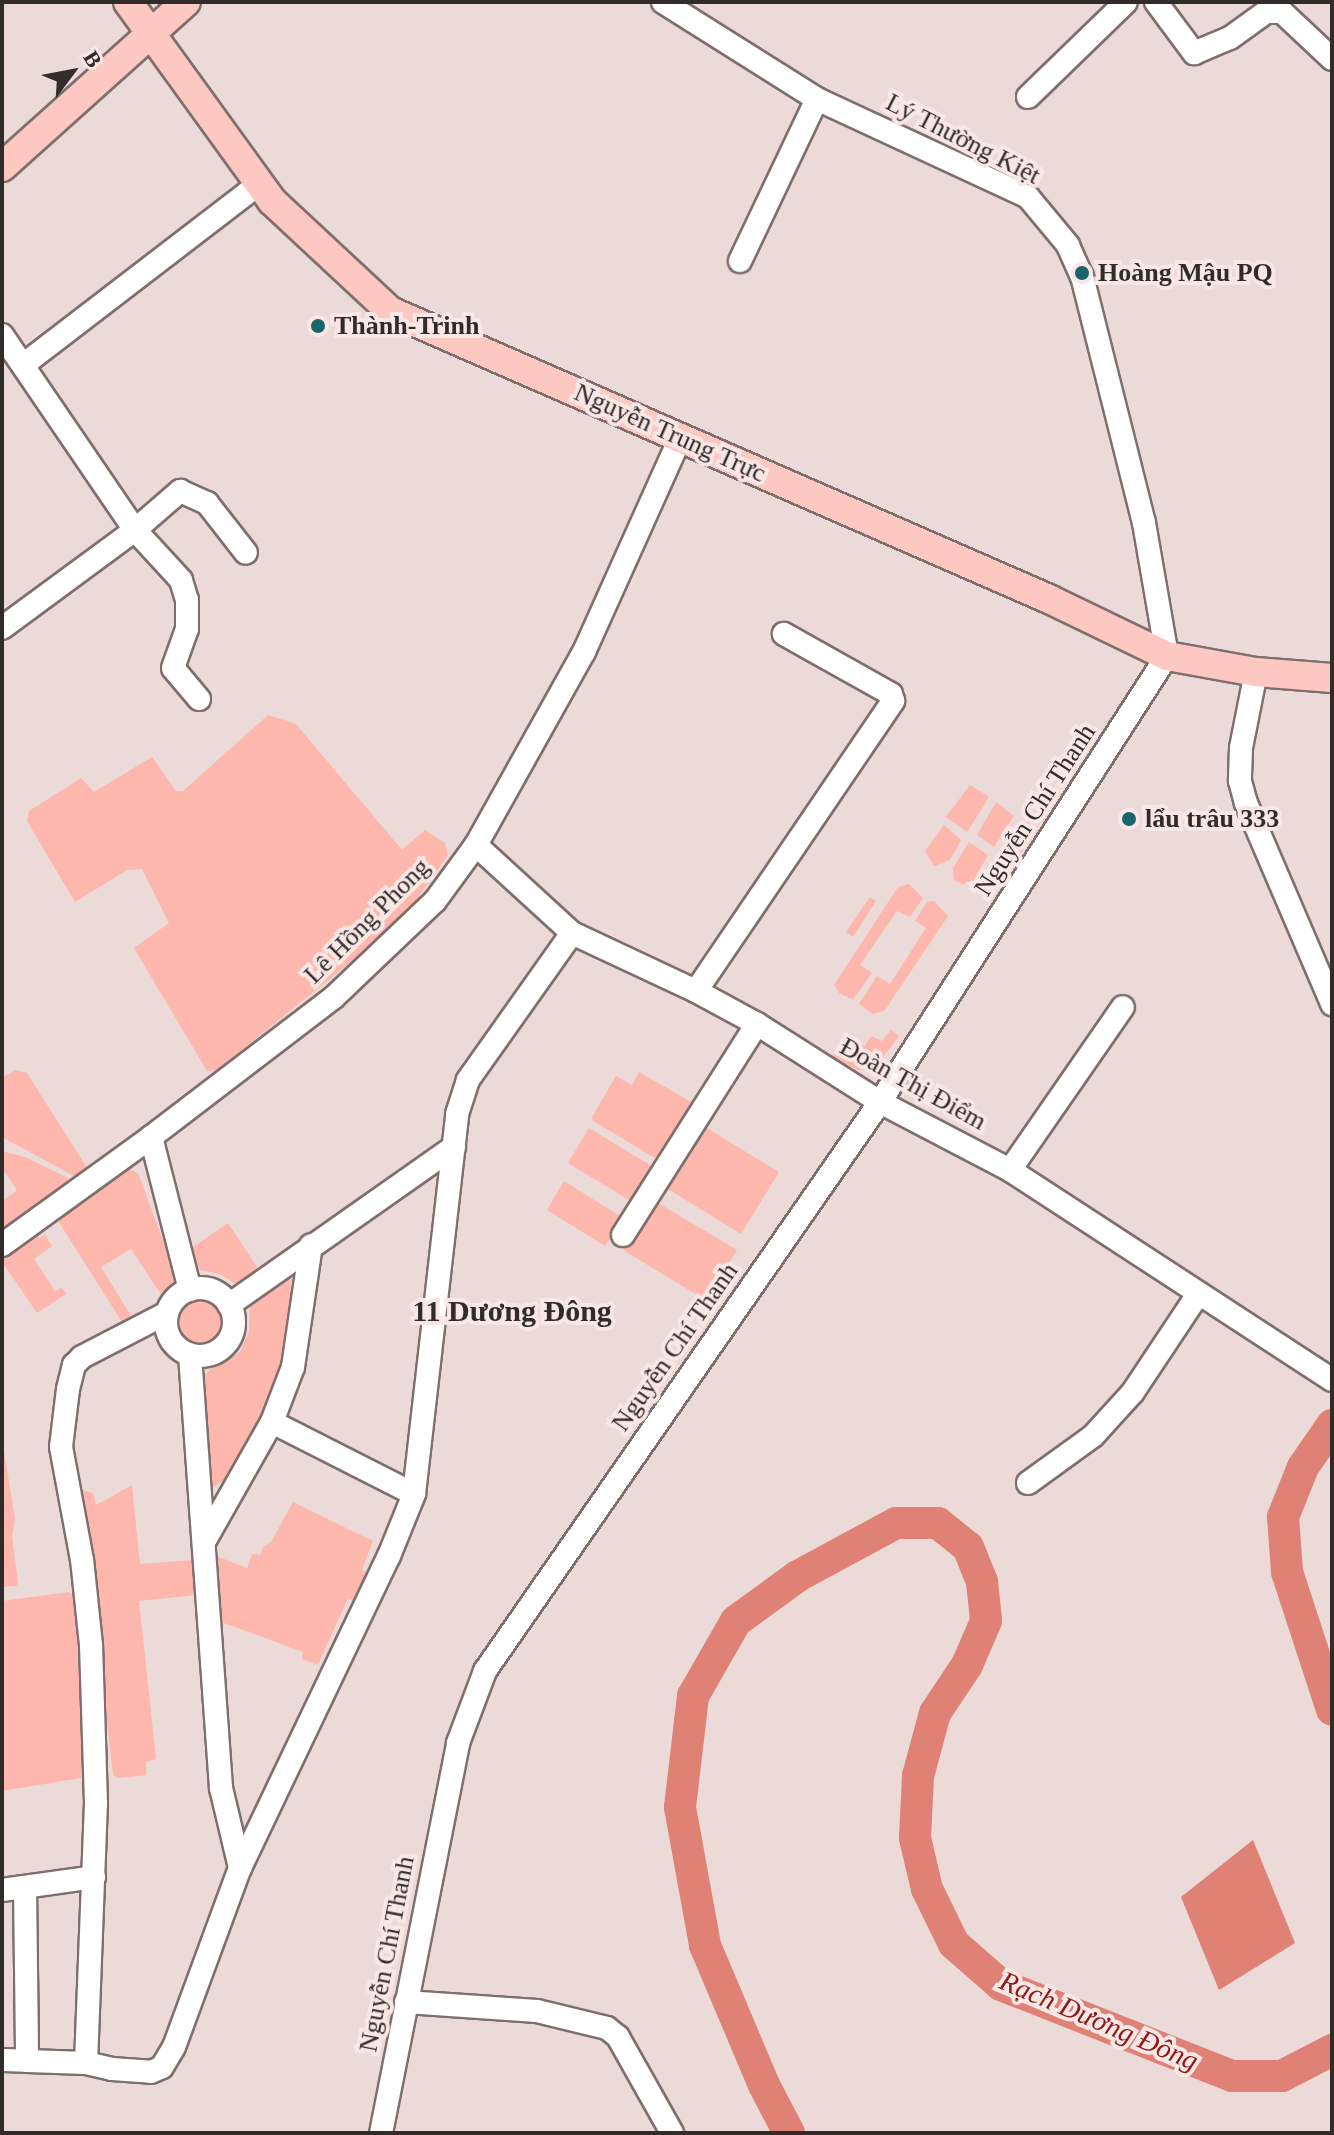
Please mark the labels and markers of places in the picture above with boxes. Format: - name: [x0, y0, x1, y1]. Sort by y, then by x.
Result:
- place label: Hoàng Mậu PQ: [1098, 257, 1273, 289]
- marker: Hoàng Mậu PQ: [1073, 264, 1091, 282]
- place label: Thành-Trinh: [334, 310, 479, 342]
- marker: Thành-Trinh: [309, 317, 327, 335]
- place label: lẩu trâu 333: [1145, 803, 1279, 835]
- marker: lẩu trâu 333: [1120, 810, 1138, 828]

